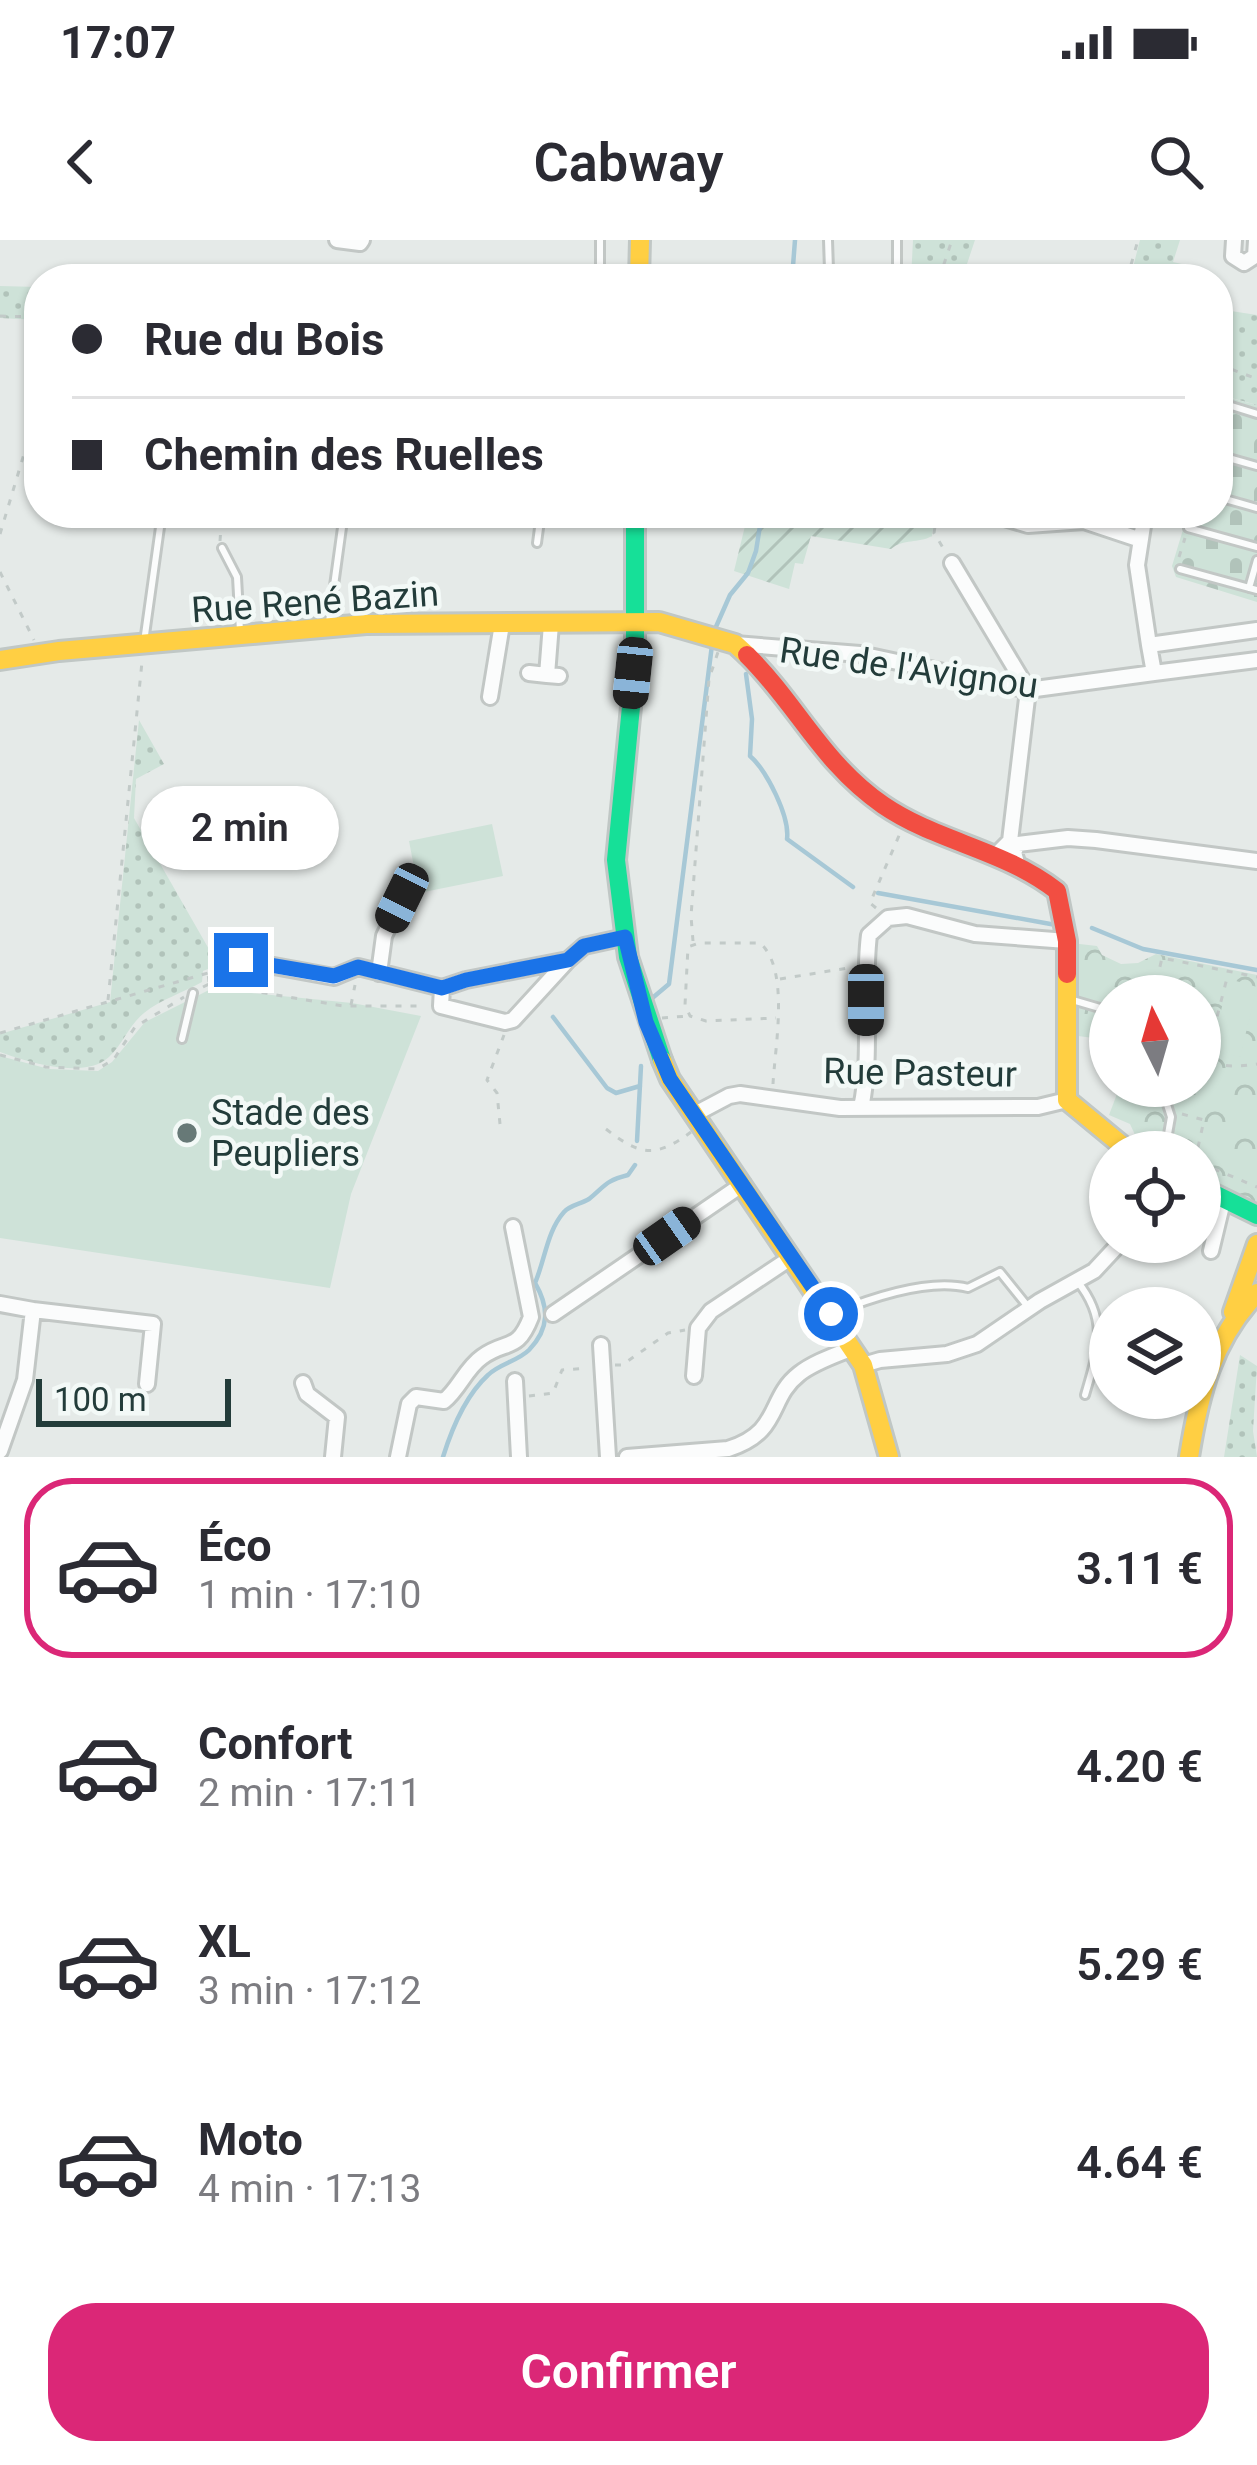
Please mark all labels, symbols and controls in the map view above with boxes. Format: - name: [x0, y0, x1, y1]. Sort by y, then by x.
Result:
- text: 17:07: [60, 16, 176, 69]
- icon: back: [48, 129, 114, 195]
- icon: search: [1143, 129, 1209, 195]
- text: Cabway: [534, 131, 723, 194]
- text: Rue du Bois: [144, 313, 384, 366]
- text: Chemin des Ruelles: [144, 428, 544, 481]
- street label: Rue René Bazin: [190, 572, 440, 632]
- street label: Rue de l'Avignou: [777, 629, 1041, 707]
- car: [611, 635, 655, 711]
- callout: 2 min: [142, 786, 340, 870]
- text: 2 min: [191, 805, 289, 851]
- car: [370, 858, 434, 938]
- route end: [214, 933, 268, 987]
- car: [848, 964, 884, 1036]
- north arrow: [1089, 975, 1221, 1107]
- map controls: [1089, 975, 1221, 1419]
- street label: Rue Pasteur: [823, 1050, 1017, 1096]
- place label: Stade des Peupliers: [211, 1092, 370, 1175]
- marker: Stade des Peupliers: [174, 1120, 200, 1146]
- button: locate: [1089, 1131, 1221, 1263]
- car: [627, 1201, 707, 1271]
- route start: [804, 1287, 858, 1341]
- button: layers: [1089, 1287, 1221, 1419]
- scale bar: [36, 1373, 231, 1426]
- text: 100 m: [54, 1380, 147, 1419]
- icon: car: [54, 1514, 162, 1622]
- text: Éco: [198, 1519, 272, 1572]
- text: 3.11 €: [1076, 1542, 1203, 1595]
- text: 1 min · 17:10: [198, 1572, 421, 1618]
- icon: car: [54, 1712, 162, 1820]
- text: Confort: [198, 1717, 352, 1770]
- text: 4.20 €: [1076, 1740, 1203, 1793]
- text: 2 min · 17:11: [198, 1770, 421, 1816]
- icon: car: [54, 1910, 162, 2018]
- text: XL: [198, 1915, 251, 1968]
- text: 5.29 €: [1076, 1938, 1203, 1991]
- text: 3 min · 17:12: [198, 1968, 421, 2014]
- icon: car: [54, 2108, 162, 2216]
- text: Moto: [198, 2113, 303, 2166]
- text: 4.64 €: [1076, 2136, 1203, 2189]
- text: 4 min · 17:13: [198, 2166, 421, 2212]
- button: Confirmer: [48, 2303, 1209, 2441]

